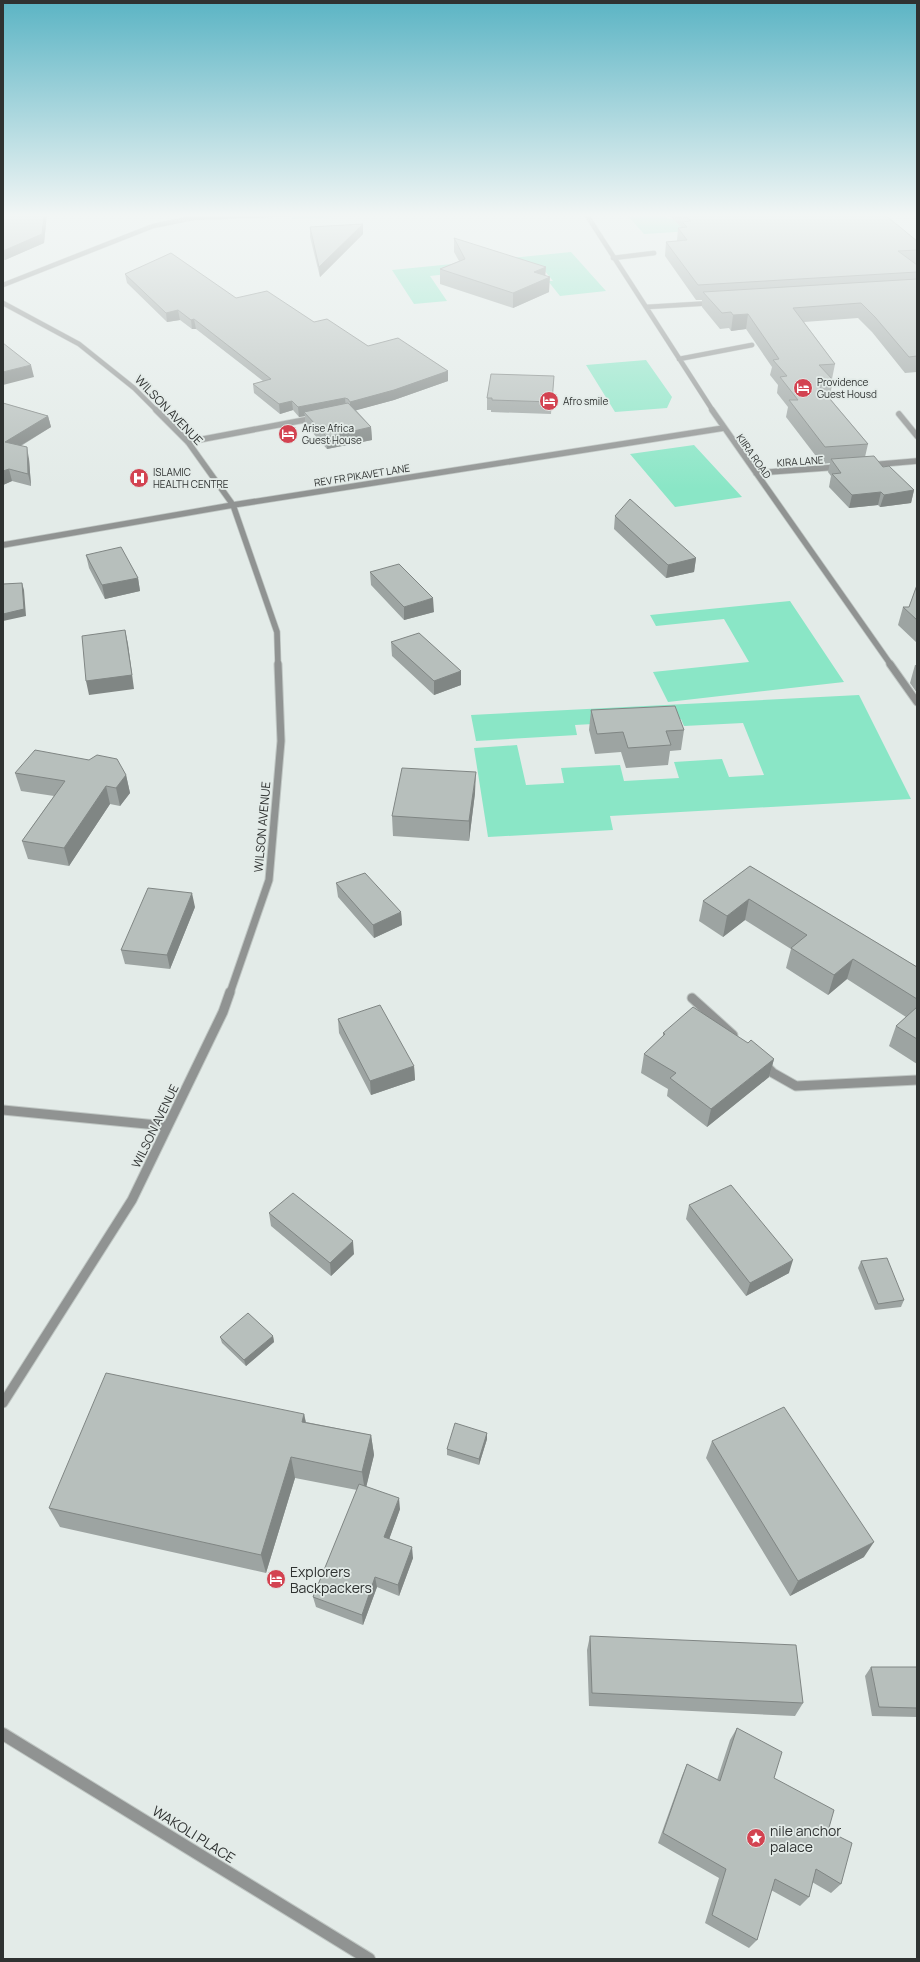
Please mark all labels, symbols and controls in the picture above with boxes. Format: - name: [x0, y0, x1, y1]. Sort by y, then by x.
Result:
- street label: WILSON AVENUE: [131, 371, 207, 449]
- place label: Providence Guest Housd: [817, 375, 877, 401]
- hotel icon: Providence Guest Housd: [792, 377, 814, 399]
- hotel icon: Afro smile: [538, 390, 560, 412]
- place label: Afro smile: [563, 394, 608, 408]
- place label: Arise Africa Guest House: [302, 421, 362, 447]
- hotel icon: Arise Africa Guest House: [277, 423, 299, 445]
- street label: KIIRA ROAD: [733, 431, 775, 481]
- street label: KIRA LANE: [776, 452, 824, 470]
- street label: REV FR PIKAVET LANE: [313, 460, 411, 489]
- place label: ISLAMIC HEALTH CENTRE: [153, 465, 229, 491]
- hospital icon: ISLAMIC HEALTH CENTRE: [128, 467, 150, 489]
- street label: WILSON AVENUE: [250, 781, 274, 873]
- street label: WILSON AVENUE: [127, 1081, 183, 1171]
- place label: Explorers Backpackers: [290, 1562, 372, 1597]
- hotel icon: Explorers Backpackers: [265, 1568, 287, 1590]
- street label: WAKOLI PLACE: [149, 1801, 239, 1867]
- place label: nile anchor palace: [770, 1821, 841, 1856]
- place icon: nile anchor palace: [745, 1827, 767, 1849]

